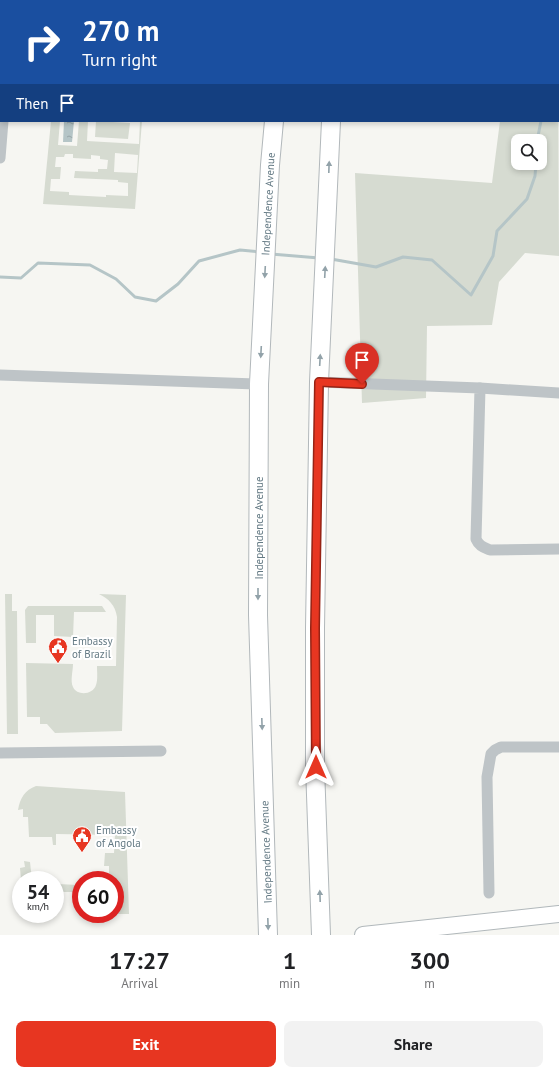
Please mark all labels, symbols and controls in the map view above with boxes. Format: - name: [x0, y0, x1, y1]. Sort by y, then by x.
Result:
- text: 270 m: [82, 12, 159, 49]
- icon: right: [16, 16, 68, 68]
- text: Turn right: [82, 48, 157, 71]
- icon: arrive: [56, 92, 78, 114]
- text: Then: [16, 94, 48, 113]
- map controls: [511, 134, 547, 170]
- button: search: [511, 134, 547, 170]
- street label: Independence Avenue: [258, 152, 278, 256]
- one-way arrow: [326, 161, 333, 173]
- one-way arrow: [261, 266, 268, 278]
- one-way arrow: [321, 266, 328, 278]
- pin: [345, 343, 379, 384]
- one-way arrow: [257, 346, 264, 358]
- icon: arrive: [351, 349, 373, 371]
- one-way arrow: [317, 353, 323, 366]
- street label: Independence Avenue: [252, 476, 266, 580]
- one-way arrow: [255, 588, 262, 600]
- place label: Embassy of Brazil: [72, 634, 113, 661]
- public building icon: Embassy of Brazil: [47, 636, 69, 664]
- one-way arrow: [258, 718, 265, 730]
- position arrow: [295, 746, 337, 788]
- street label: Independence Avenue: [257, 800, 275, 904]
- place label: Embassy of Angola: [96, 823, 141, 850]
- public building icon: Embassy of Angola: [71, 825, 93, 853]
- speed limit sign: 60: [72, 871, 124, 923]
- text: 54: [27, 879, 49, 905]
- one-way arrow: [316, 890, 323, 902]
- text: km/h: [27, 900, 49, 913]
- one-way arrow: [264, 918, 271, 930]
- text: 17:27: [109, 945, 170, 976]
- text: 1: [283, 945, 296, 976]
- text: 300: [409, 945, 450, 976]
- text: Arrival: [121, 975, 158, 992]
- text: min: [279, 975, 300, 992]
- text: m: [424, 975, 435, 992]
- button: Exit: [16, 1021, 276, 1067]
- button: Share: [284, 1021, 543, 1067]

